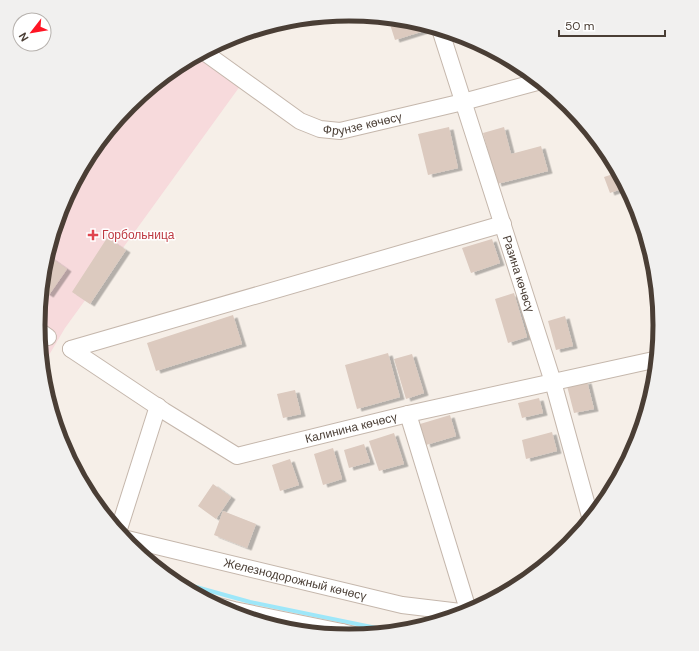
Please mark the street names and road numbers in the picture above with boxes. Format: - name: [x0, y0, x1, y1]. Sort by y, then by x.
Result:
- street label: Фрунзе көчөсү: [322, 109, 404, 139]
- street label: Разина көчөсү: [499, 233, 538, 314]
- street label: Калинина көчөсү: [303, 409, 399, 447]
- street label: Железнодорожный көчөсү: [222, 554, 368, 604]

